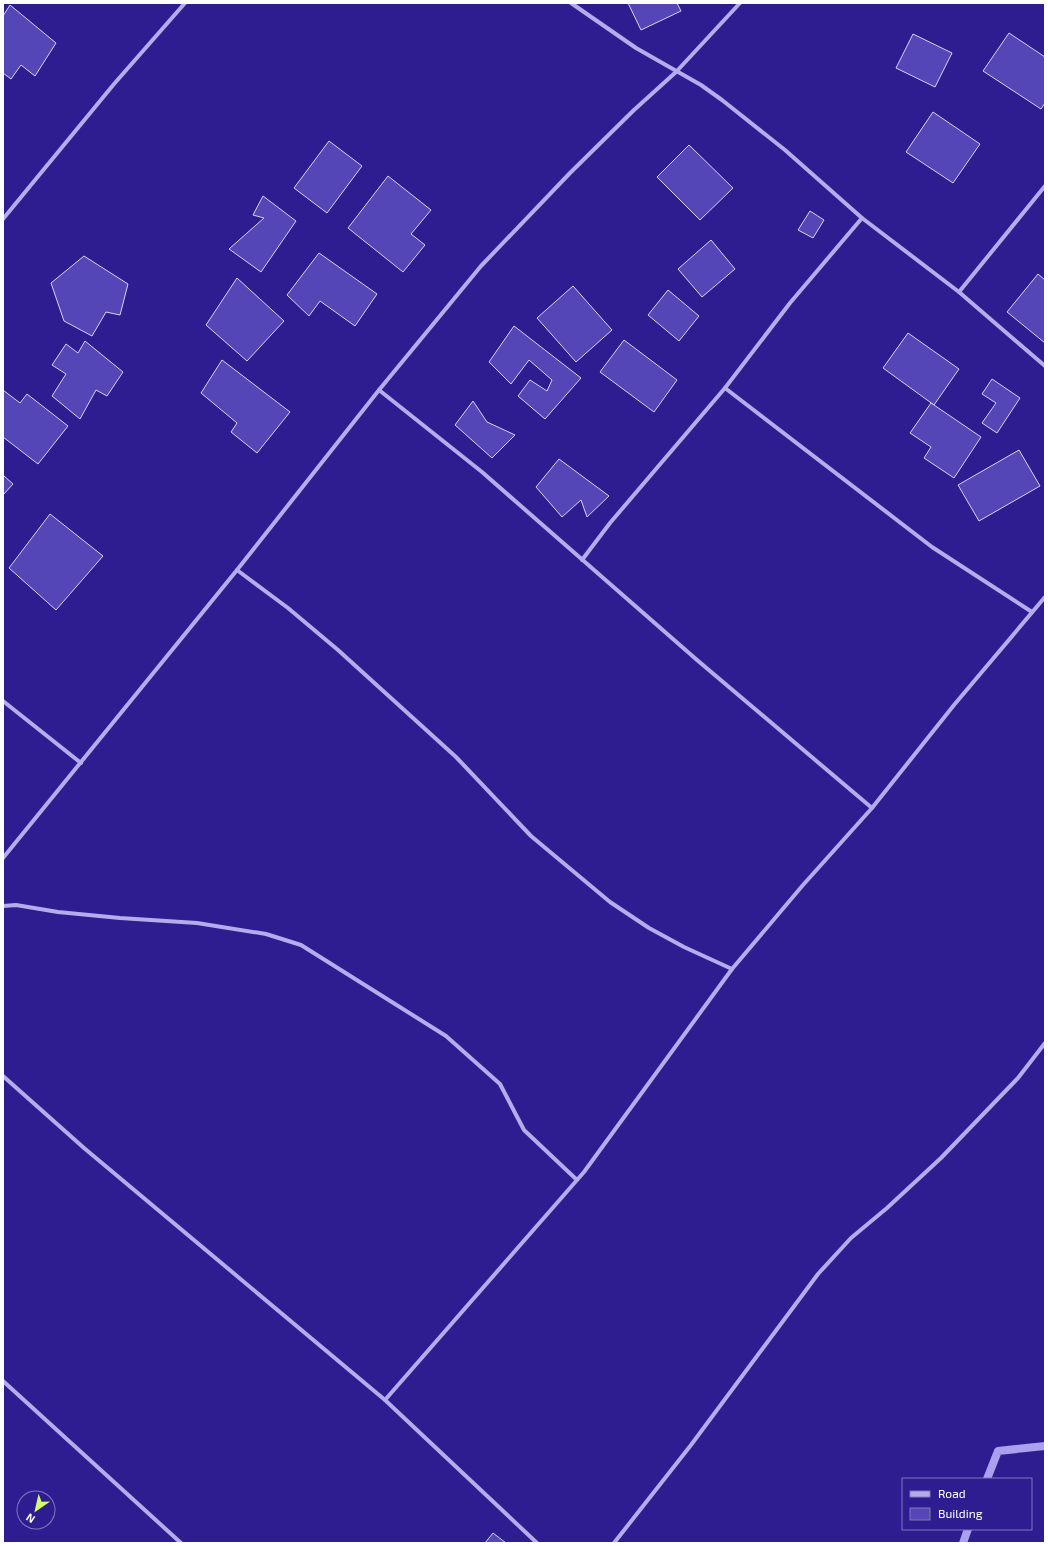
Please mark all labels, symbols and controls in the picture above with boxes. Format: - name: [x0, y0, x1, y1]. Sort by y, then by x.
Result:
- legend: [902, 1478, 1032, 1530]
- text: Road: [938, 1486, 966, 1500]
- north arrow: [16, 1490, 56, 1530]
- text: Building: [938, 1506, 983, 1520]
- text: N: [23, 1511, 37, 1526]

